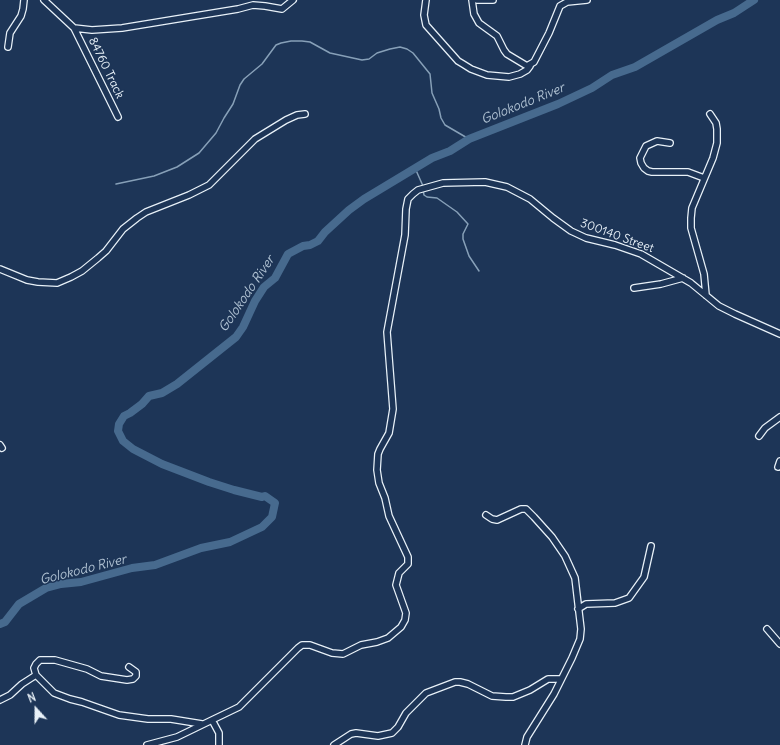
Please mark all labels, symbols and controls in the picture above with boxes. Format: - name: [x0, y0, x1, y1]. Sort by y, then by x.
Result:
- street label: 84760 Track: [85, 35, 127, 101]
- water label: Golokodo River: [479, 80, 567, 128]
- street label: 300140 Street: [578, 216, 656, 256]
- water label: Golokodo River: [216, 253, 278, 335]
- water label: Golokodo River: [38, 552, 128, 588]
- north arrow: [16, 689, 56, 729]
- text: N: [26, 690, 38, 706]

